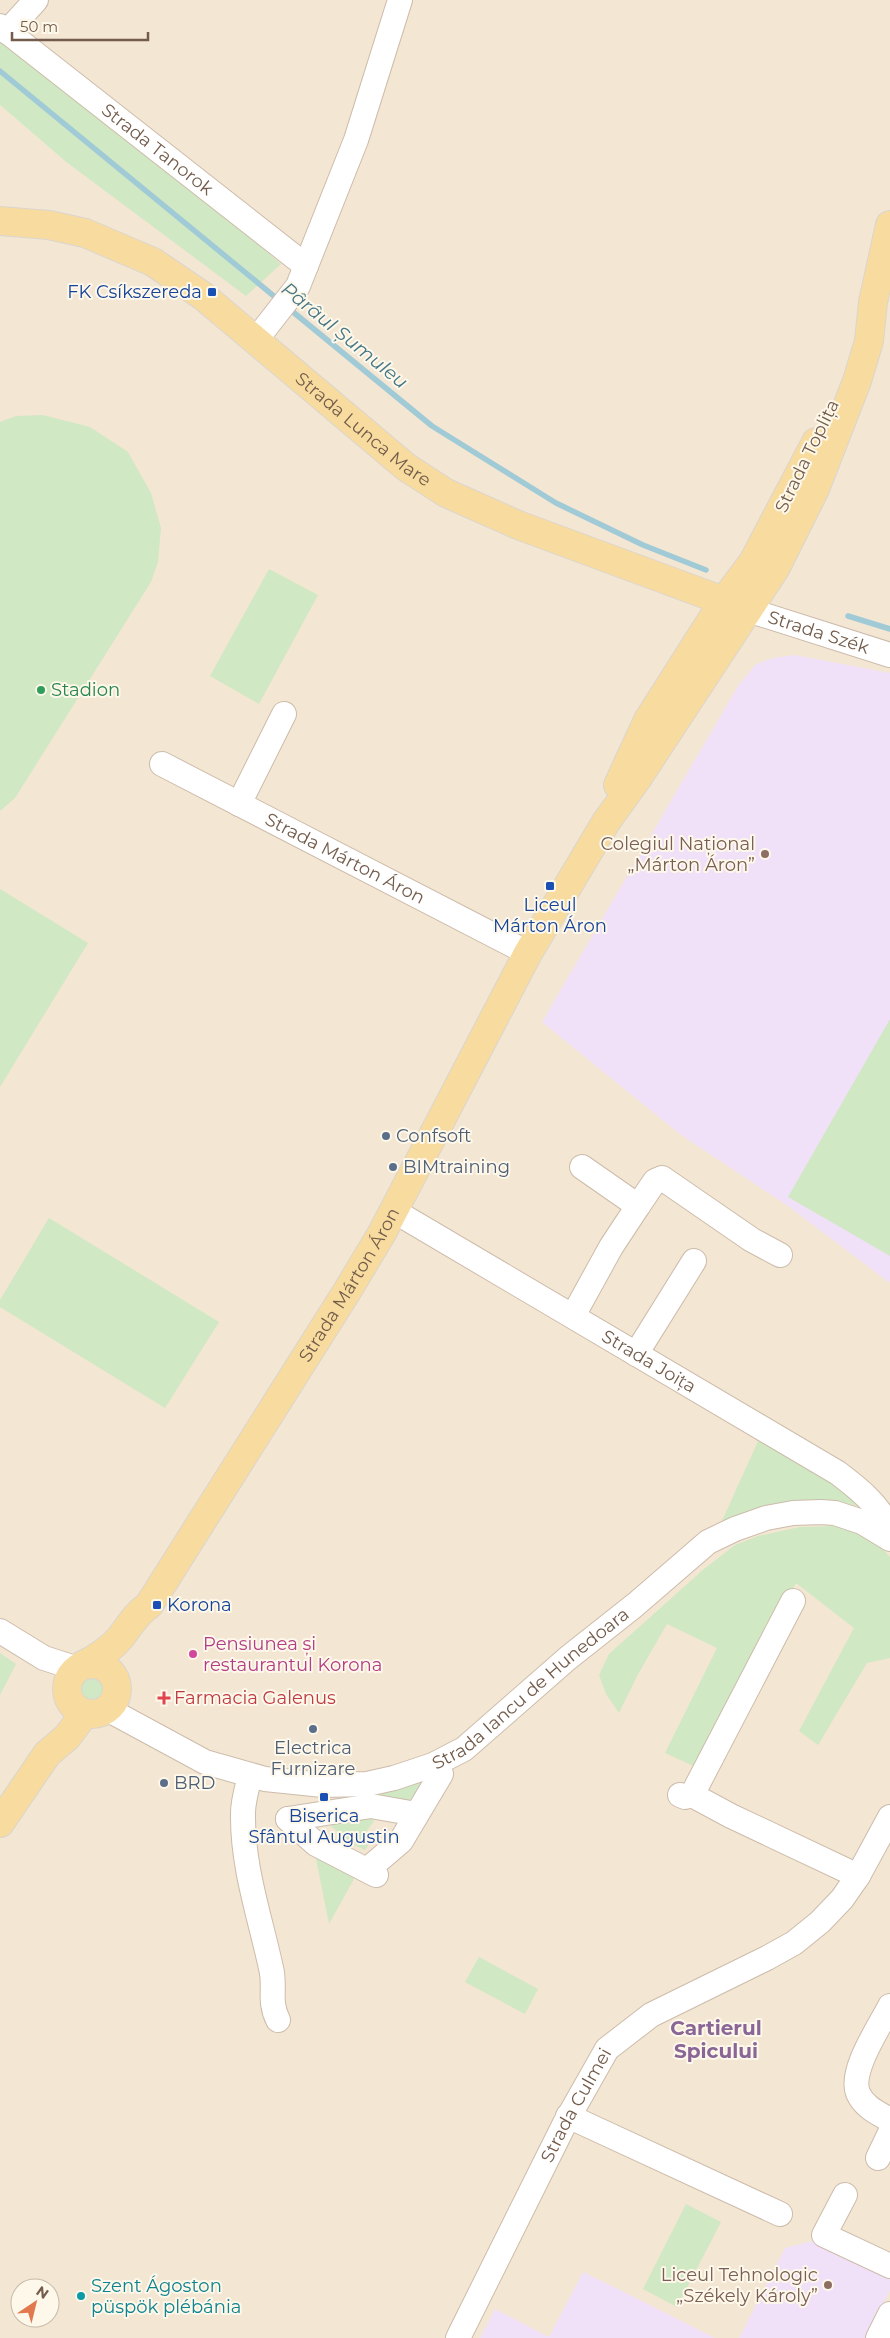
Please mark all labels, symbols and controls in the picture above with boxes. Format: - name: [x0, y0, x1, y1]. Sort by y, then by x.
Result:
- scale bar: [12, 10, 149, 42]
- text: 50 m: [20, 17, 58, 36]
- street label: Strada Tanorok: [97, 99, 218, 200]
- water label: Pârâul Șumuleu: [276, 277, 413, 394]
- place label: FK Csíkszereda: [67, 281, 202, 303]
- marker: FK Csíkszereda: [206, 286, 218, 298]
- street label: Strada Lunca Mare: [291, 368, 435, 491]
- street label: Strada Toplița: [770, 396, 845, 517]
- street label: Strada Szék: [765, 606, 872, 659]
- place label: Stadion: [51, 679, 120, 701]
- marker: Stadion: [35, 684, 47, 696]
- street label: Strada Márton Áron: [261, 808, 429, 909]
- place label: Colegiul Național „Márton Áron”: [601, 833, 755, 876]
- marker: Colegiul Național „Márton Áron”: [759, 848, 771, 860]
- marker: Liceul Márton Áron: [544, 880, 556, 892]
- place label: Liceul Márton Áron: [493, 894, 607, 937]
- place label: Confsoft: [396, 1125, 471, 1147]
- marker: Confsoft: [380, 1130, 392, 1142]
- place label: BIMtraining: [403, 1156, 510, 1178]
- marker: BIMtraining: [387, 1161, 399, 1173]
- street label: Strada Márton Áron: [294, 1204, 404, 1366]
- street label: Strada Joița: [598, 1325, 700, 1398]
- place label: Korona: [167, 1594, 232, 1616]
- marker: Korona: [151, 1599, 163, 1611]
- street label: Strada Iancu de Hunedoara: [428, 1603, 633, 1775]
- place label: Pensiunea și restaurantul Korona: [203, 1633, 382, 1676]
- marker: Pensiunea și restaurantul Korona: [187, 1648, 199, 1660]
- place label: Farmacia Galenus: [174, 1687, 336, 1709]
- marker: Farmacia Galenus: [158, 1692, 170, 1704]
- marker: Electrica Furnizare: [307, 1723, 319, 1735]
- place label: Electrica Furnizare: [271, 1737, 356, 1780]
- place label: BRD: [174, 1772, 215, 1794]
- marker: BRD: [158, 1777, 170, 1789]
- marker: Biserica Sfântul Augustin: [318, 1791, 330, 1803]
- place label: Biserica Sfântul Augustin: [248, 1805, 400, 1848]
- district label: Cartierul Spicului: [670, 2016, 762, 2063]
- street label: Strada Culmei: [536, 2044, 616, 2166]
- place label: Liceul Tehnologic „Székely Károly”: [661, 2264, 818, 2307]
- place label: Szent Ágoston püspök plébánia: [91, 2275, 241, 2318]
- north arrow: [10, 2278, 60, 2328]
- marker: Liceul Tehnologic „Székely Károly”: [822, 2279, 834, 2291]
- text: N: [33, 2282, 52, 2303]
- marker: Szent Ágoston püspök plébánia: [75, 2290, 87, 2302]

